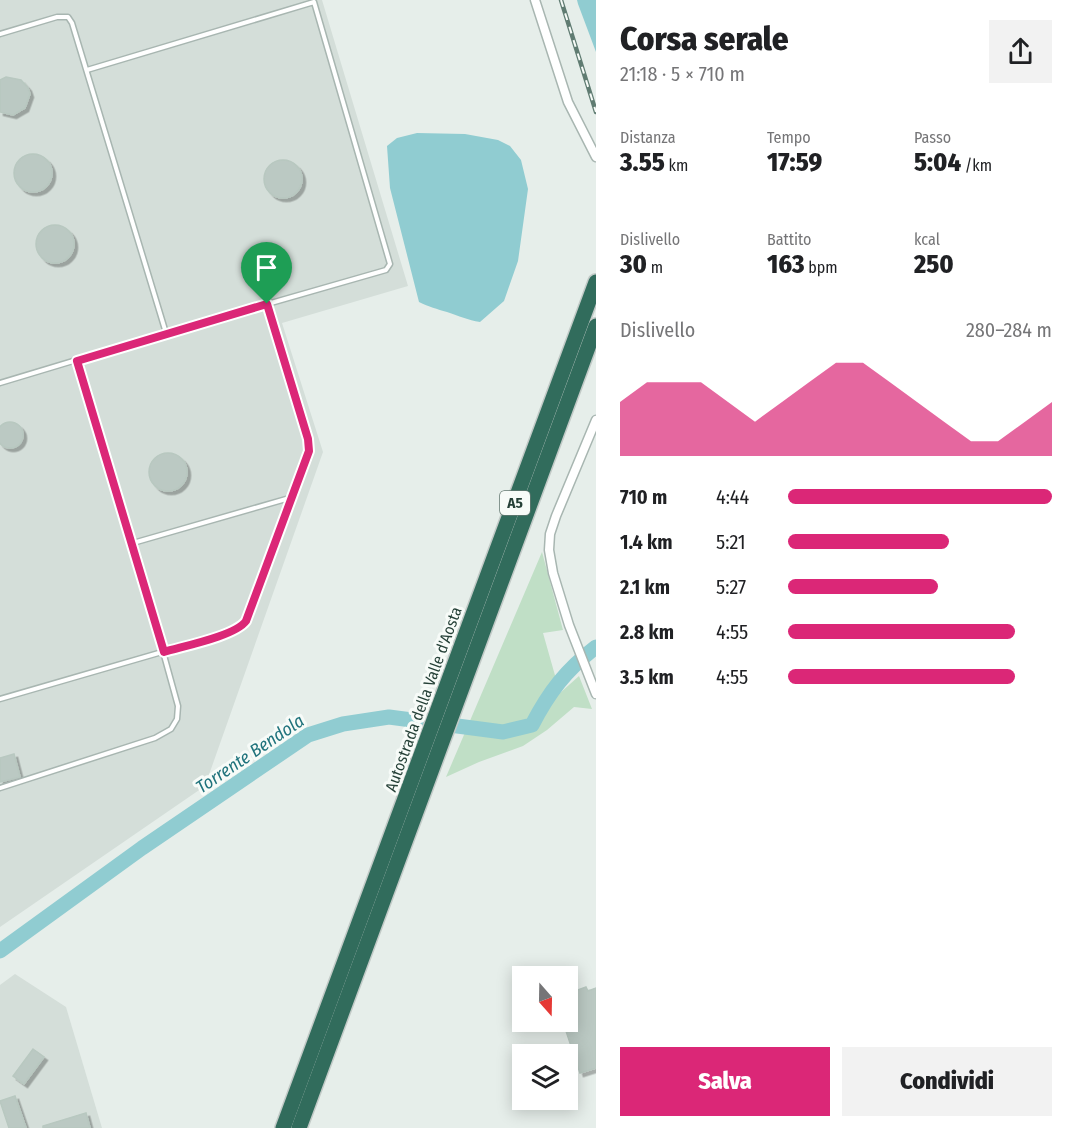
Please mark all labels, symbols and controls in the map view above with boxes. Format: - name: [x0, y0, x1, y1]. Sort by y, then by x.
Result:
- text: Corsa serale: [620, 19, 789, 59]
- button: share: [989, 20, 1052, 83]
- text: 21:18 · 5 × 710 m: [620, 62, 745, 86]
- text: Distanza: [620, 128, 676, 147]
- text: Tempo: [767, 128, 811, 147]
- text: Passo: [914, 128, 951, 147]
- text: 3.55: [620, 147, 665, 178]
- text: 17:59: [767, 147, 822, 178]
- text: 5:04: [914, 147, 961, 178]
- text: km: [665, 156, 688, 175]
- text: /km: [961, 156, 992, 175]
- text: Dislivello: [620, 230, 680, 249]
- text: Battito: [767, 230, 812, 249]
- text: kcal: [914, 230, 940, 249]
- pin: [241, 242, 292, 304]
- text: 30: [620, 249, 647, 280]
- text: 163: [767, 249, 804, 280]
- text: 250: [914, 249, 954, 280]
- icon: arrive: [250, 251, 283, 284]
- text: m: [647, 258, 663, 277]
- text: bpm: [804, 258, 837, 277]
- text: Dislivello: [620, 318, 695, 342]
- text: 280–284 m: [966, 318, 1052, 342]
- text: 710 m: [620, 485, 667, 509]
- text: 4:44: [716, 485, 749, 509]
- road number: A5: [500, 491, 530, 515]
- text: 1.4 km: [620, 530, 672, 554]
- text: 5:21: [716, 530, 746, 554]
- text: 2.1 km: [620, 575, 670, 599]
- text: 5:27: [716, 575, 746, 599]
- street label: Autostrada della Valle d'Aosta: [381, 604, 466, 794]
- text: 2.8 km: [620, 620, 674, 644]
- text: 4:55: [716, 620, 748, 644]
- text: 3.5 km: [620, 665, 674, 689]
- text: 4:55: [716, 665, 748, 689]
- water label: Torrente Bendola: [192, 710, 308, 798]
- north arrow: [512, 966, 578, 1032]
- map controls: [512, 966, 578, 1110]
- button: layers: [512, 1044, 578, 1110]
- button: Salva: [620, 1047, 830, 1116]
- button: Condividi: [842, 1047, 1052, 1116]

